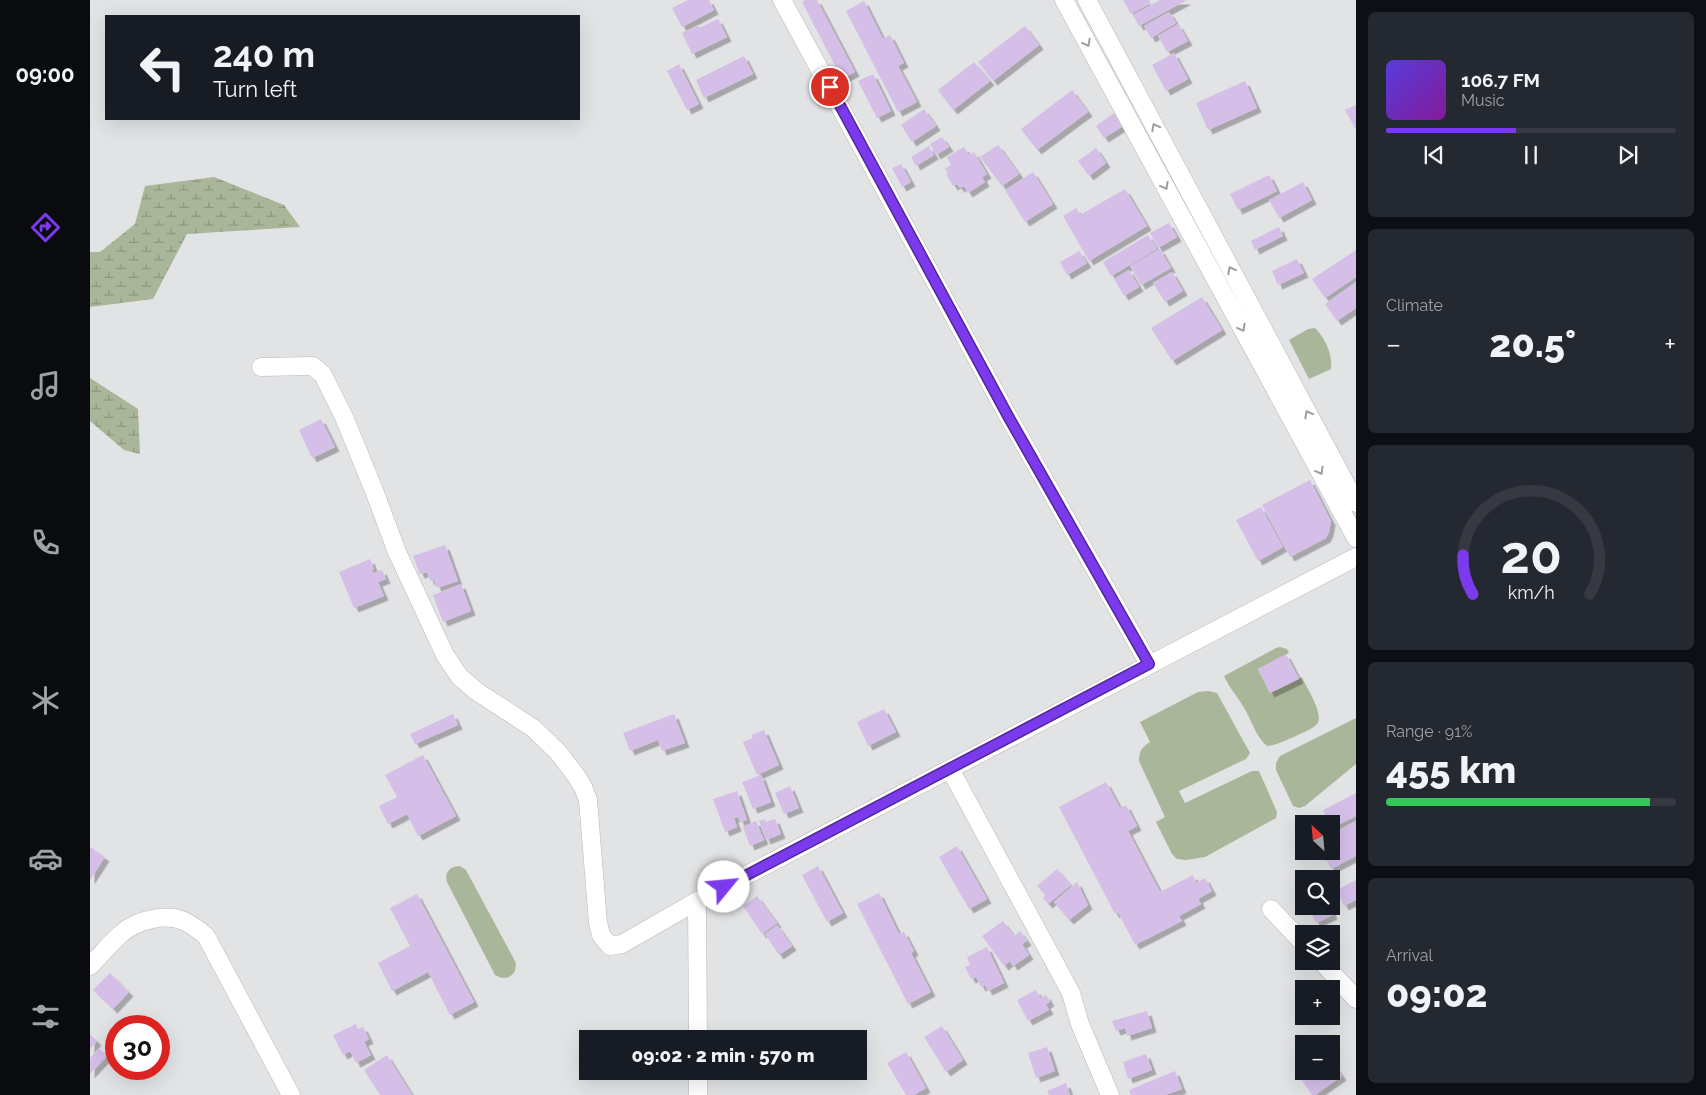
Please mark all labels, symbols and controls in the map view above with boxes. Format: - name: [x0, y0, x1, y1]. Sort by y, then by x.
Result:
- text: 240 m: [213, 34, 315, 75]
- icon: left: [130, 35, 195, 100]
- one-way arrow: [1081, 38, 1091, 47]
- text: 09:00: [16, 61, 74, 87]
- pin: [809, 66, 851, 108]
- text: 106.7 FM: [1461, 69, 1540, 91]
- icon: arrive: [816, 73, 844, 101]
- text: Turn left: [213, 76, 297, 102]
- text: Music: [1461, 91, 1505, 110]
- one-way arrow: [1151, 124, 1161, 133]
- icon: previous: [1420, 141, 1448, 169]
- icon: pause: [1517, 141, 1545, 169]
- icon: next: [1614, 141, 1642, 169]
- one-way arrow: [1158, 180, 1168, 189]
- icon: directions: [28, 210, 63, 245]
- one-way arrow: [1228, 267, 1238, 276]
- text: Climate: [1386, 296, 1443, 315]
- text: 20.5°: [1489, 321, 1576, 366]
- one-way arrow: [1236, 323, 1246, 332]
- text: −: [1386, 328, 1401, 361]
- text: +: [1664, 328, 1676, 361]
- icon: music: [28, 368, 63, 403]
- one-way arrow: [1304, 410, 1314, 419]
- one-way arrow: [1314, 466, 1324, 475]
- text: 20: [1500, 524, 1562, 585]
- icon: phone: [28, 525, 63, 560]
- text: km/h: [1507, 582, 1555, 603]
- icon: climate: [28, 683, 63, 718]
- text: Range · 91%: [1386, 722, 1473, 741]
- text: 455 km: [1386, 747, 1516, 792]
- north arrow: [1295, 815, 1340, 860]
- map controls: [1295, 815, 1340, 1080]
- icon: car: [28, 841, 63, 876]
- position arrow: [697, 860, 749, 912]
- button: search: [1295, 870, 1340, 915]
- button: layers: [1295, 925, 1340, 970]
- text: Arrival: [1386, 946, 1433, 965]
- text: 09:02: [1386, 971, 1488, 1016]
- button: +: [1295, 980, 1340, 1025]
- icon: filters: [28, 999, 63, 1034]
- speed limit sign: 30: [105, 1015, 170, 1080]
- button: −: [1295, 1035, 1340, 1080]
- text: 09:02 · 2 min · 570 m: [632, 1044, 814, 1066]

